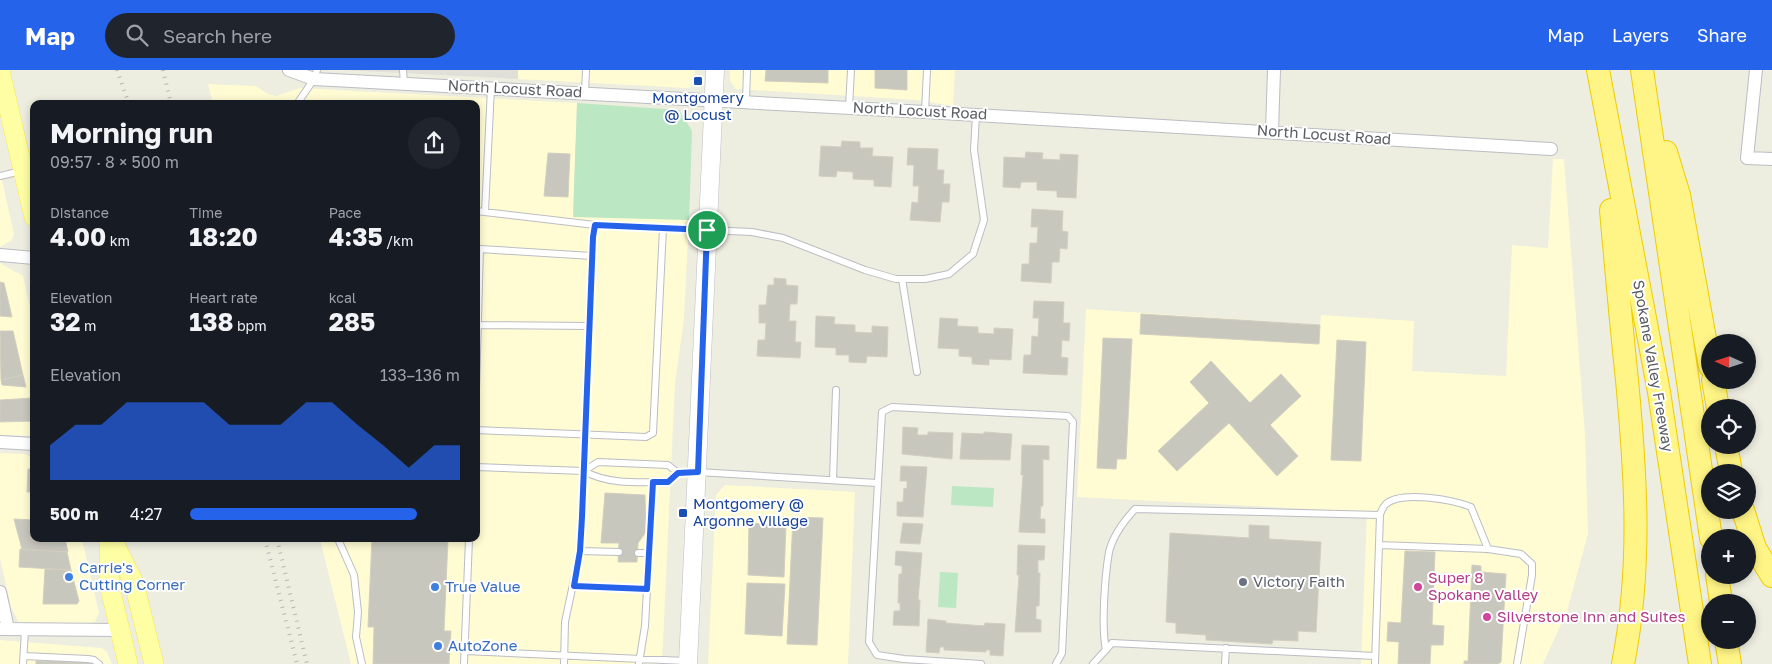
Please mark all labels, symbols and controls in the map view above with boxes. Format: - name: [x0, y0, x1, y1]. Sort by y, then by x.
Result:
- search box: [105, 13, 455, 58]
- text: Map: [25, 21, 75, 50]
- icon: search: [123, 21, 151, 49]
- text: Search here: [163, 24, 272, 47]
- text: Map: [1547, 24, 1584, 46]
- text: Layers: [1612, 24, 1669, 46]
- text: Share: [1697, 24, 1747, 46]
- street label: North Locust Road: [447, 75, 583, 101]
- marker: Montgomery @ Locust: [692, 75, 704, 87]
- place label: Montgomery @ Locust: [652, 88, 745, 123]
- street label: North Locust Road: [852, 97, 988, 123]
- text: Morning run: [50, 116, 213, 149]
- button: share: [408, 117, 460, 169]
- street label: North Locust Road: [1256, 120, 1392, 148]
- text: 09:57 · 8 × 500 m: [50, 152, 179, 172]
- text: Distance: [50, 204, 109, 221]
- text: Time: [189, 204, 222, 221]
- text: Pace: [329, 204, 361, 221]
- pin: [686, 209, 728, 251]
- icon: arrive: [693, 216, 721, 244]
- text: 4.00: [50, 221, 106, 252]
- text: 18:20: [189, 221, 258, 252]
- text: 4:35: [329, 221, 383, 252]
- text: km: [106, 232, 130, 249]
- text: /km: [383, 232, 413, 249]
- street label: Spokane Valley Freeway: [1630, 278, 1678, 454]
- text: Elevation: [50, 289, 112, 306]
- text: Heart rate: [189, 289, 258, 306]
- text: kcal: [329, 289, 356, 306]
- text: 32: [50, 306, 81, 337]
- text: 138: [189, 306, 233, 337]
- text: 285: [329, 306, 375, 337]
- text: m: [81, 317, 96, 334]
- text: bpm: [233, 317, 267, 334]
- north arrow: [1701, 334, 1756, 389]
- map controls: [1701, 334, 1756, 649]
- text: Elevation: [50, 365, 121, 385]
- text: 133–136 m: [380, 365, 460, 385]
- button: locate: [1701, 399, 1756, 454]
- button: layers: [1701, 464, 1756, 519]
- place label: Montgomery @ Argonne Village: [693, 494, 808, 529]
- text: 500 m: [50, 504, 99, 524]
- text: 4:27: [130, 504, 162, 524]
- marker: Montgomery @ Argonne Village: [677, 507, 689, 519]
- button: +: [1701, 529, 1756, 584]
- place label: Carrie's Cutting Corner: [79, 558, 185, 593]
- place label: Super 8 Spokane Valley: [1428, 568, 1539, 603]
- marker: Carrie's Cutting Corner: [63, 571, 75, 583]
- place label: Victory Faith: [1253, 572, 1345, 590]
- marker: Victory Faith: [1237, 576, 1249, 588]
- place label: True Value: [445, 577, 521, 595]
- marker: True Value: [429, 581, 441, 593]
- marker: Super 8 Spokane Valley: [1412, 581, 1424, 593]
- button: −: [1701, 594, 1756, 649]
- place label: Silverstone Inn and Suites: [1497, 607, 1685, 625]
- marker: Silverstone Inn and Suites: [1481, 611, 1493, 623]
- place label: AutoZone: [448, 636, 518, 654]
- marker: AutoZone: [432, 640, 444, 652]

